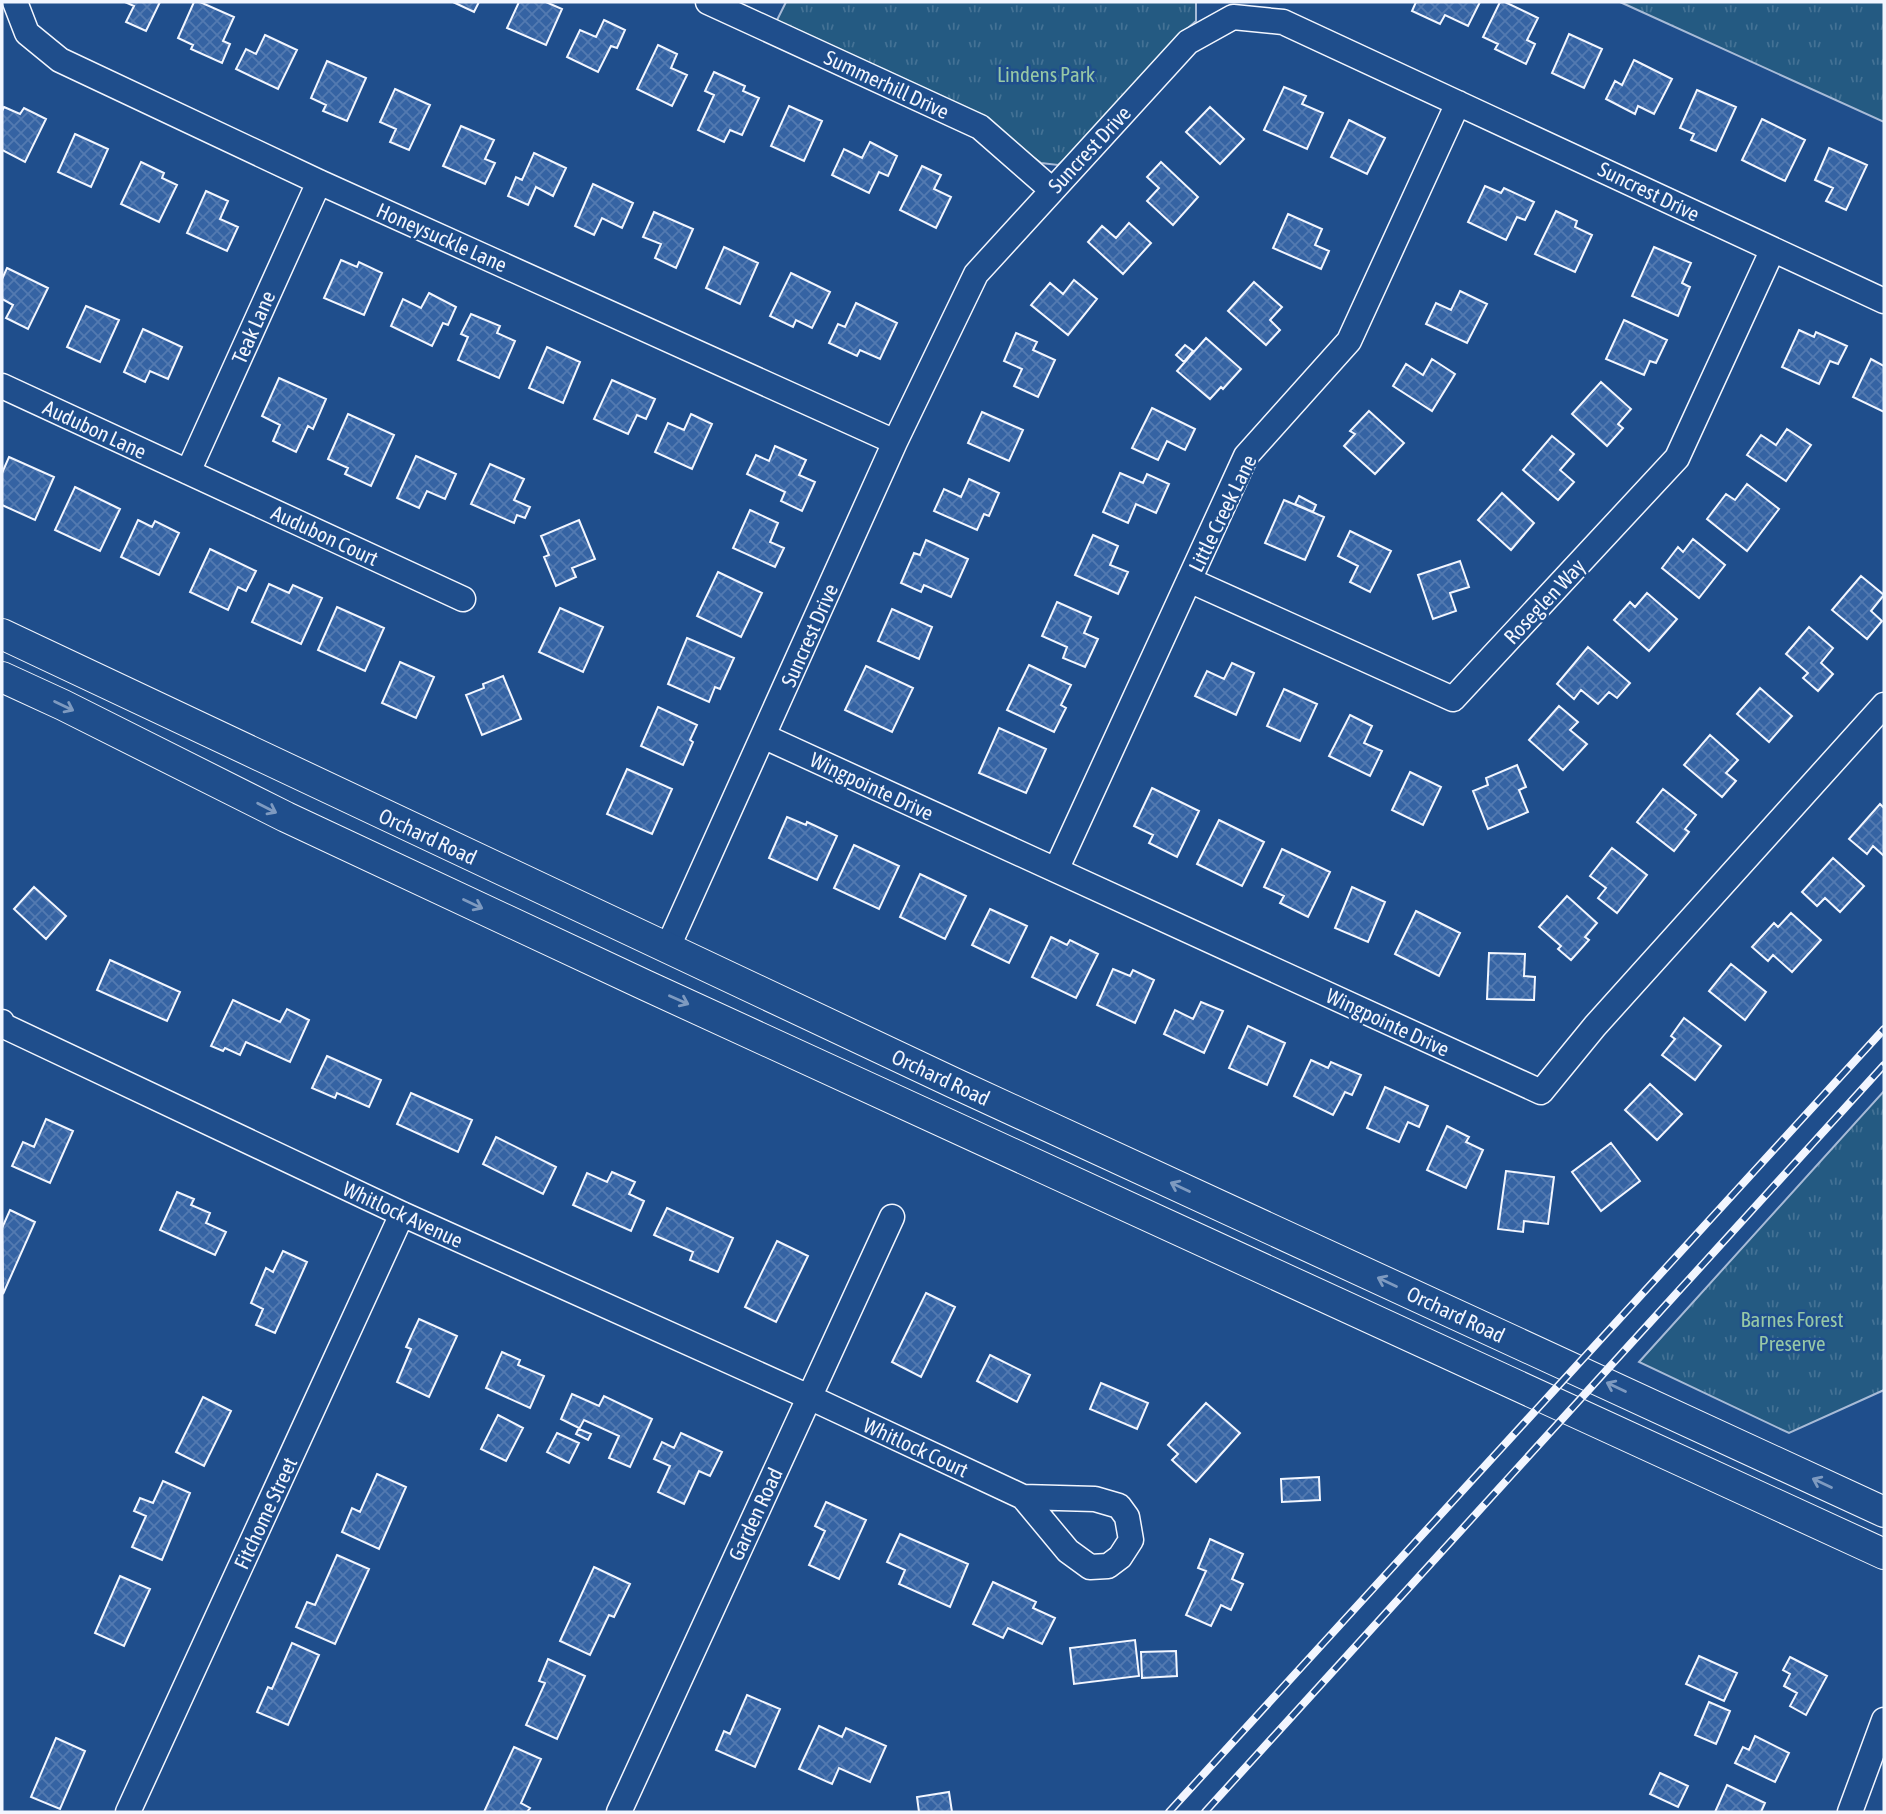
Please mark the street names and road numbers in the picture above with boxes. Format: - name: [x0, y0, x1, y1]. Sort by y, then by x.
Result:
- street label: Summerhill Drive: [821, 45, 953, 123]
- street label: Suncrest Drive: [1043, 101, 1135, 197]
- street label: Suncrest Drive: [1594, 156, 1704, 226]
- street label: Honeysuckle Lane: [373, 198, 511, 276]
- street label: Teak Lane: [226, 287, 280, 367]
- street label: Audubon Lane: [40, 395, 150, 463]
- street label: Little Creek Lane: [1183, 451, 1261, 575]
- street label: Audubon Court: [268, 500, 382, 570]
- street label: Roseglen Way: [1499, 553, 1590, 648]
- street label: Suncrest Drive: [776, 580, 842, 690]
- street label: Wingpointe Drive: [807, 747, 937, 825]
- street label: Orchard Road: [375, 803, 481, 869]
- street label: Wingpointe Drive: [1323, 983, 1453, 1061]
- street label: Orchard Road: [888, 1044, 994, 1110]
- street label: Whitlock Avenue: [339, 1176, 467, 1252]
- street label: Orchard Road: [1403, 1281, 1509, 1347]
- street label: Whitlock Court: [860, 1412, 972, 1482]
- street label: Fitchome Street: [229, 1453, 301, 1573]
- street label: Garden Road: [723, 1464, 787, 1564]

